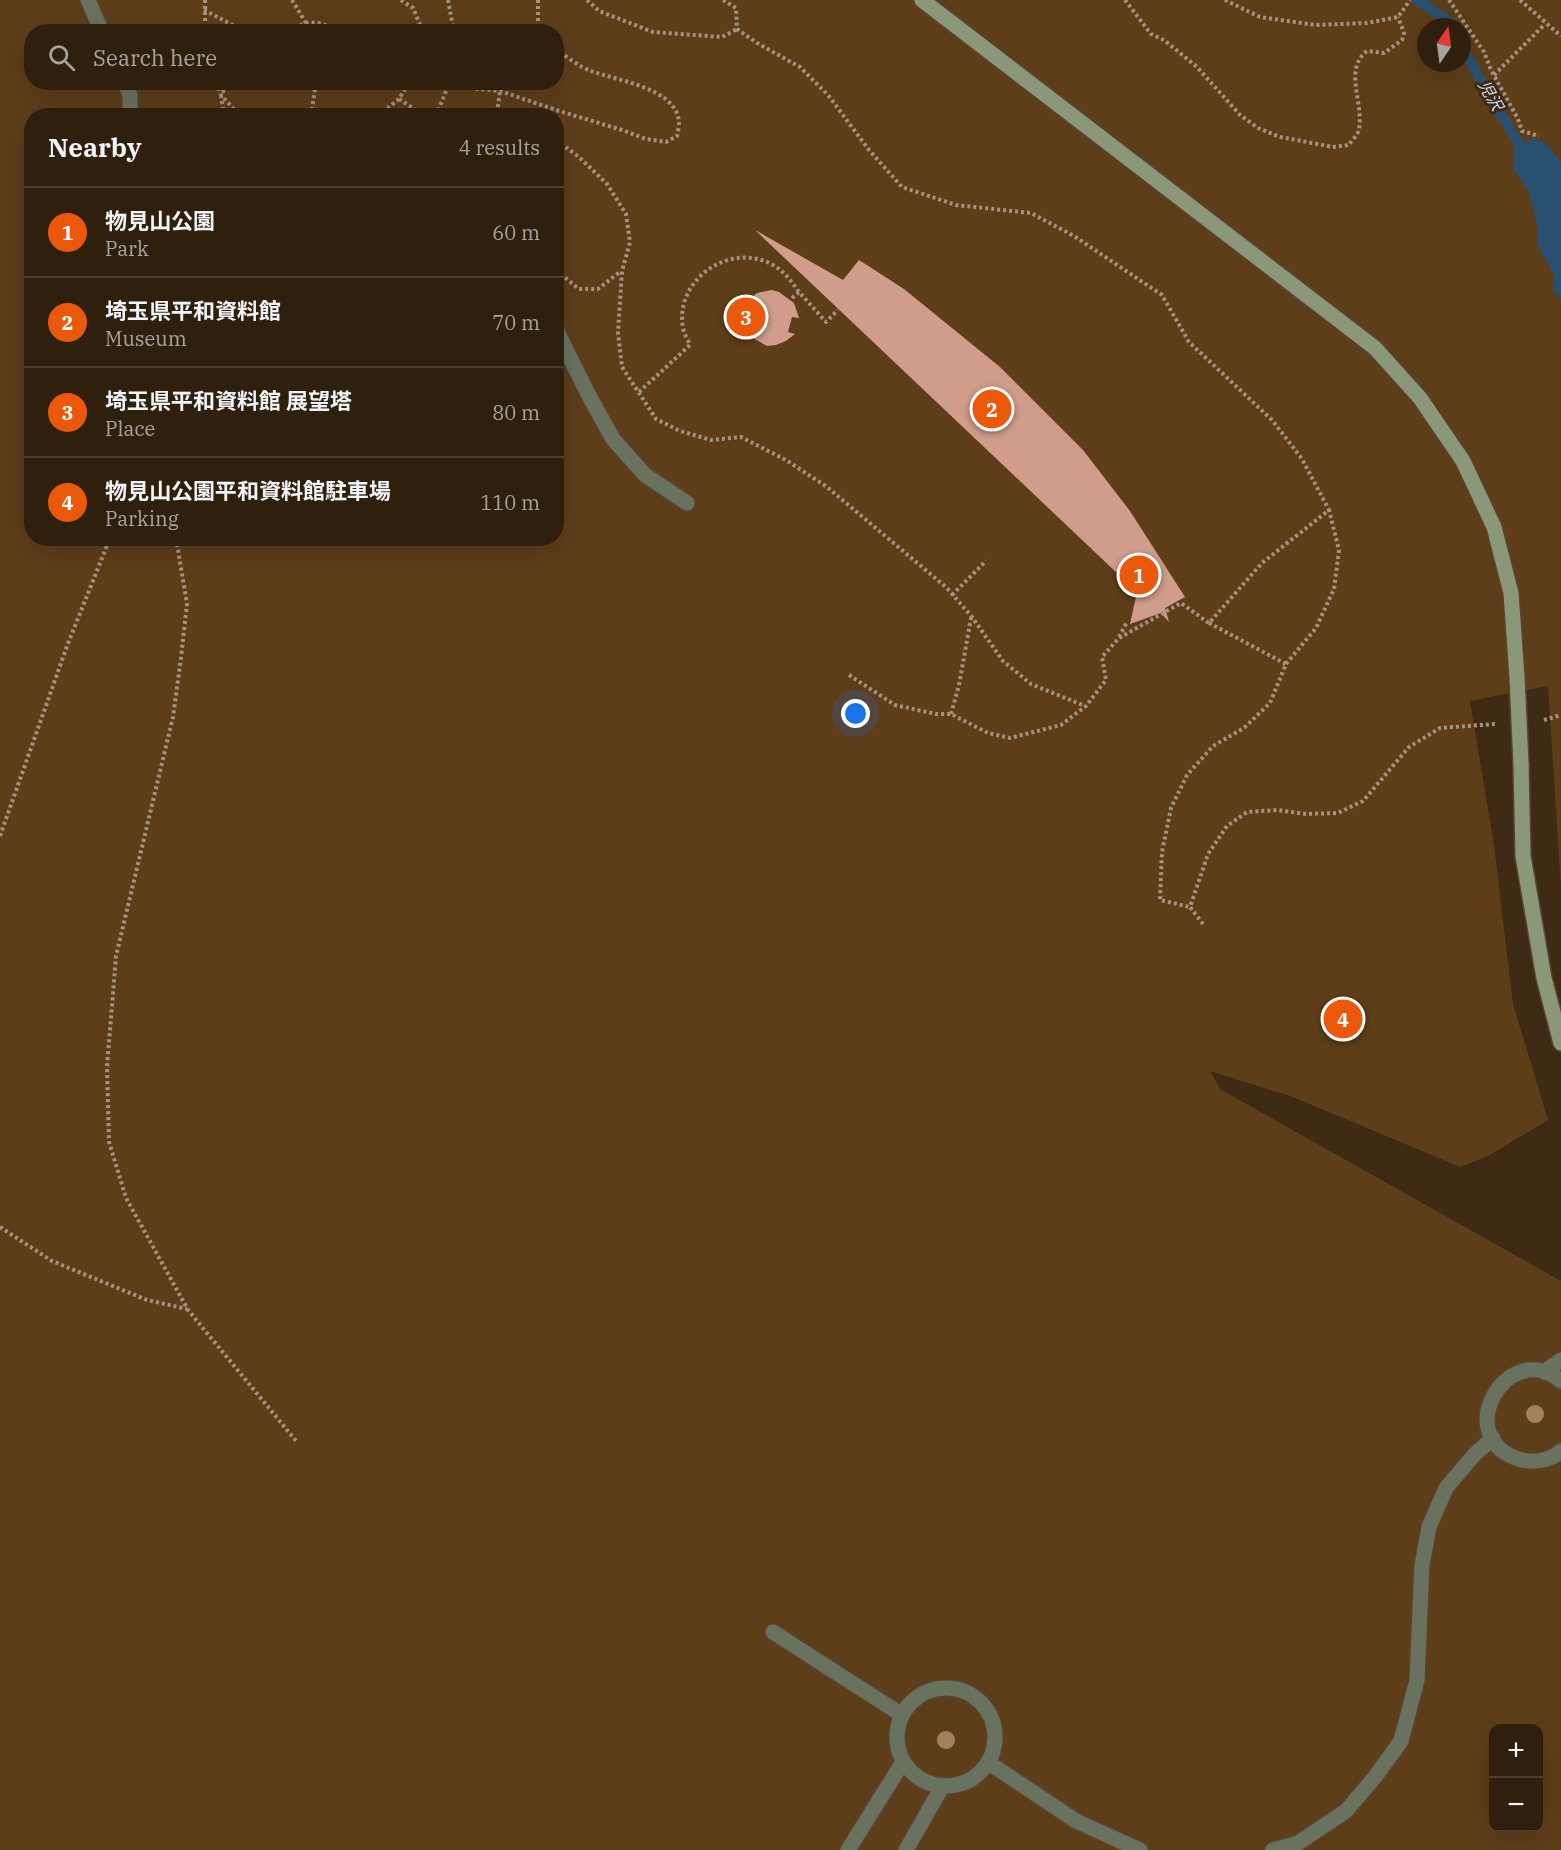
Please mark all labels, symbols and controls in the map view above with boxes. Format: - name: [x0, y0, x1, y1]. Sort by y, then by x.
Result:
- north arrow: [1417, 18, 1471, 72]
- search box: [24, 24, 564, 90]
- icon: search: [45, 41, 78, 74]
- text: Search here: [93, 43, 217, 72]
- water label: 児沢: [1474, 76, 1509, 116]
- text: Nearby: [48, 130, 142, 164]
- text: 4 results: [459, 134, 540, 161]
- text: 物見山公園: [105, 206, 215, 235]
- text: 1: [62, 219, 74, 246]
- text: 60 m: [492, 219, 540, 246]
- text: Park: [105, 235, 149, 262]
- pin: 3: [726, 294, 766, 340]
- text: 埼玉県平和資料館: [105, 296, 281, 325]
- text: 2: [62, 309, 74, 336]
- text: 70 m: [492, 309, 540, 336]
- text: Museum: [105, 325, 187, 352]
- text: 埼玉県平和資料館 展望塔: [105, 386, 352, 415]
- pin: 2: [972, 386, 1012, 432]
- text: 3: [62, 399, 74, 426]
- text: 80 m: [492, 399, 540, 426]
- text: Place: [105, 415, 155, 442]
- text: 物見山公園平和資料館駐車場: [105, 476, 391, 505]
- text: 4: [62, 489, 74, 516]
- text: 110 m: [480, 489, 540, 516]
- text: Parking: [105, 505, 179, 532]
- pin: 1: [1120, 552, 1158, 598]
- your location: [841, 699, 870, 728]
- pin: 4: [1324, 996, 1362, 1042]
- map controls: [1489, 1724, 1543, 1832]
- button: +: [1489, 1724, 1543, 1778]
- button: −: [1489, 1778, 1543, 1832]

